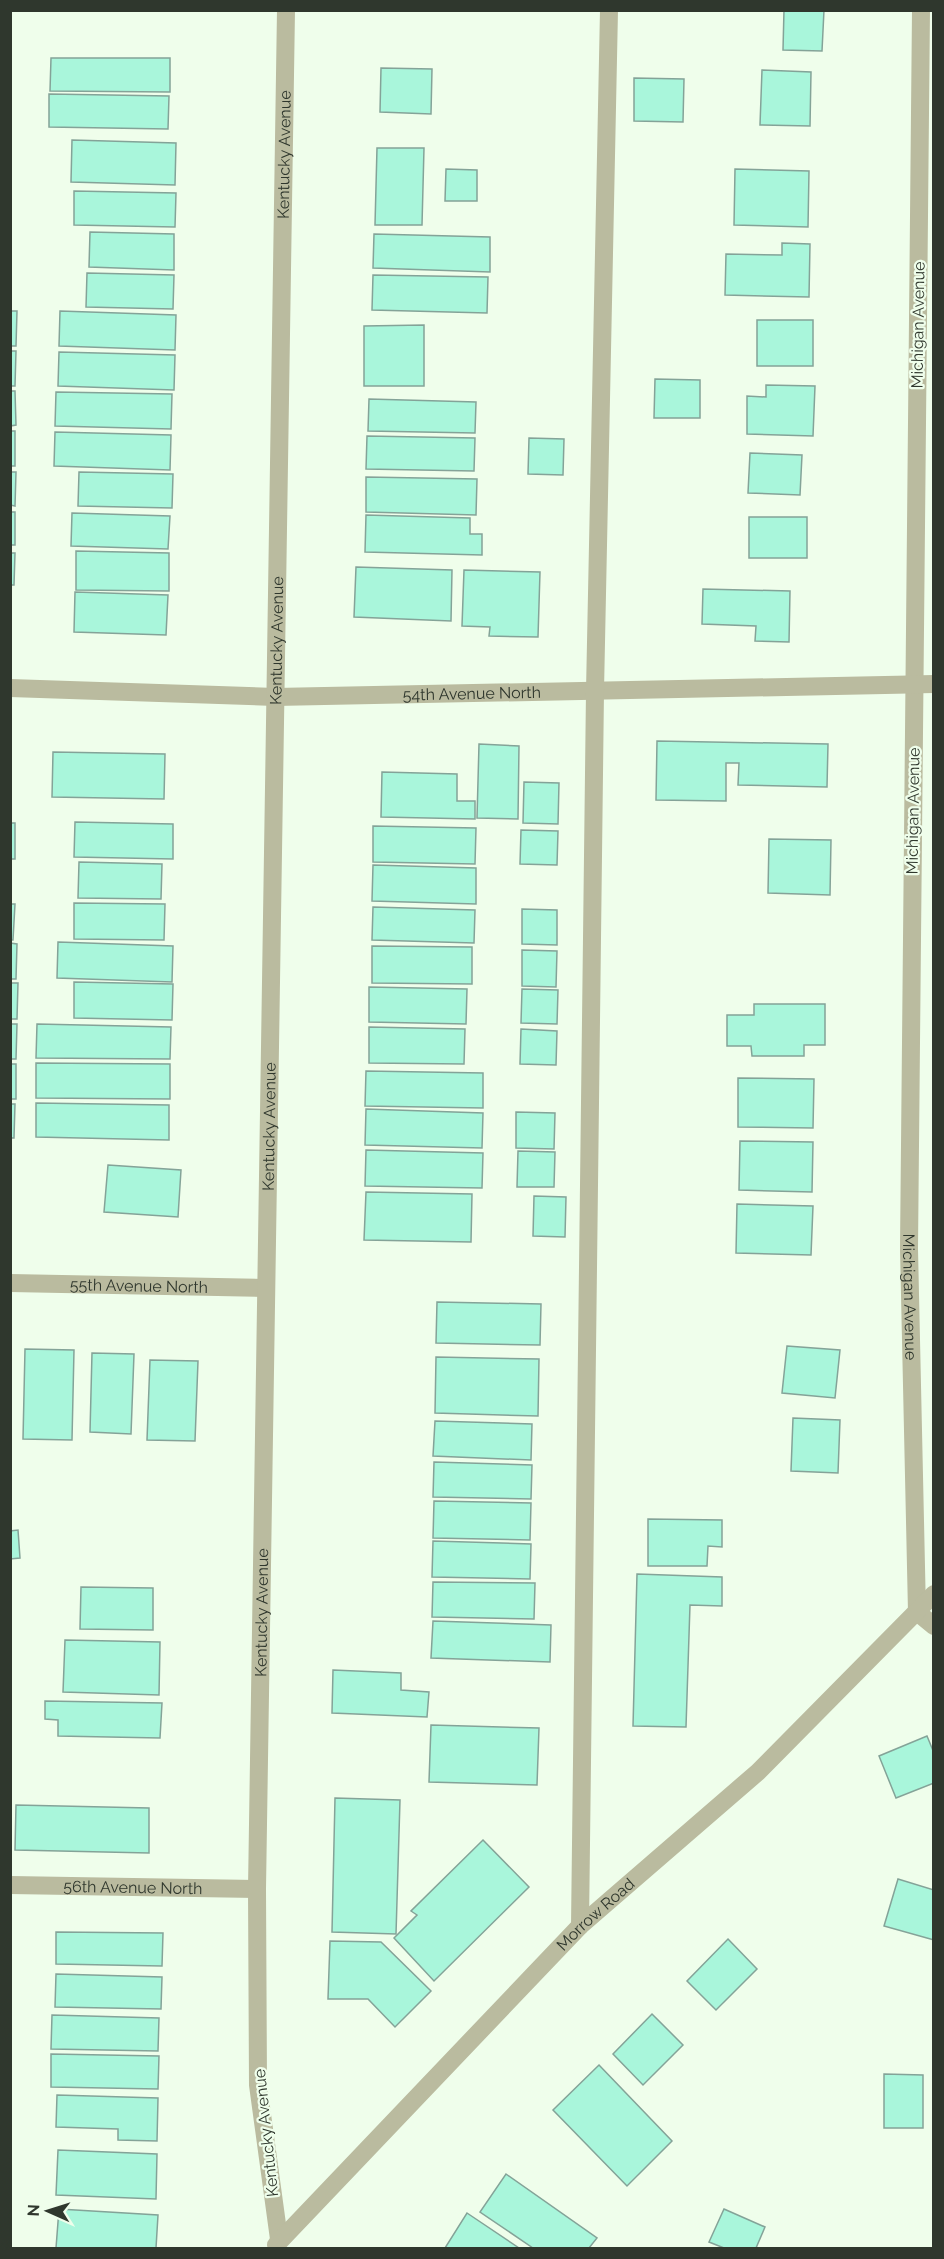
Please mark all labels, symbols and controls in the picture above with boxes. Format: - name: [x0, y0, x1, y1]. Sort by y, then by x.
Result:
- street label: Kentucky Avenue: [273, 90, 294, 219]
- street label: Michigan Avenue: [907, 261, 929, 389]
- street label: Kentucky Avenue: [266, 576, 287, 705]
- street label: 54th Avenue North: [403, 682, 541, 704]
- street label: Michigan Avenue: [902, 747, 924, 875]
- street label: Kentucky Avenue: [258, 1062, 279, 1191]
- street label: Michigan Avenue: [899, 1233, 921, 1361]
- street label: 55th Avenue North: [70, 1275, 208, 1296]
- street label: Kentucky Avenue: [251, 1548, 272, 1677]
- street label: Morrow Road: [552, 1874, 638, 1954]
- street label: 56th Avenue North: [63, 1876, 203, 1898]
- street label: Kentucky Avenue: [250, 2068, 282, 2198]
- north arrow: [18, 2181, 78, 2241]
- text: N: [24, 2204, 43, 2217]

